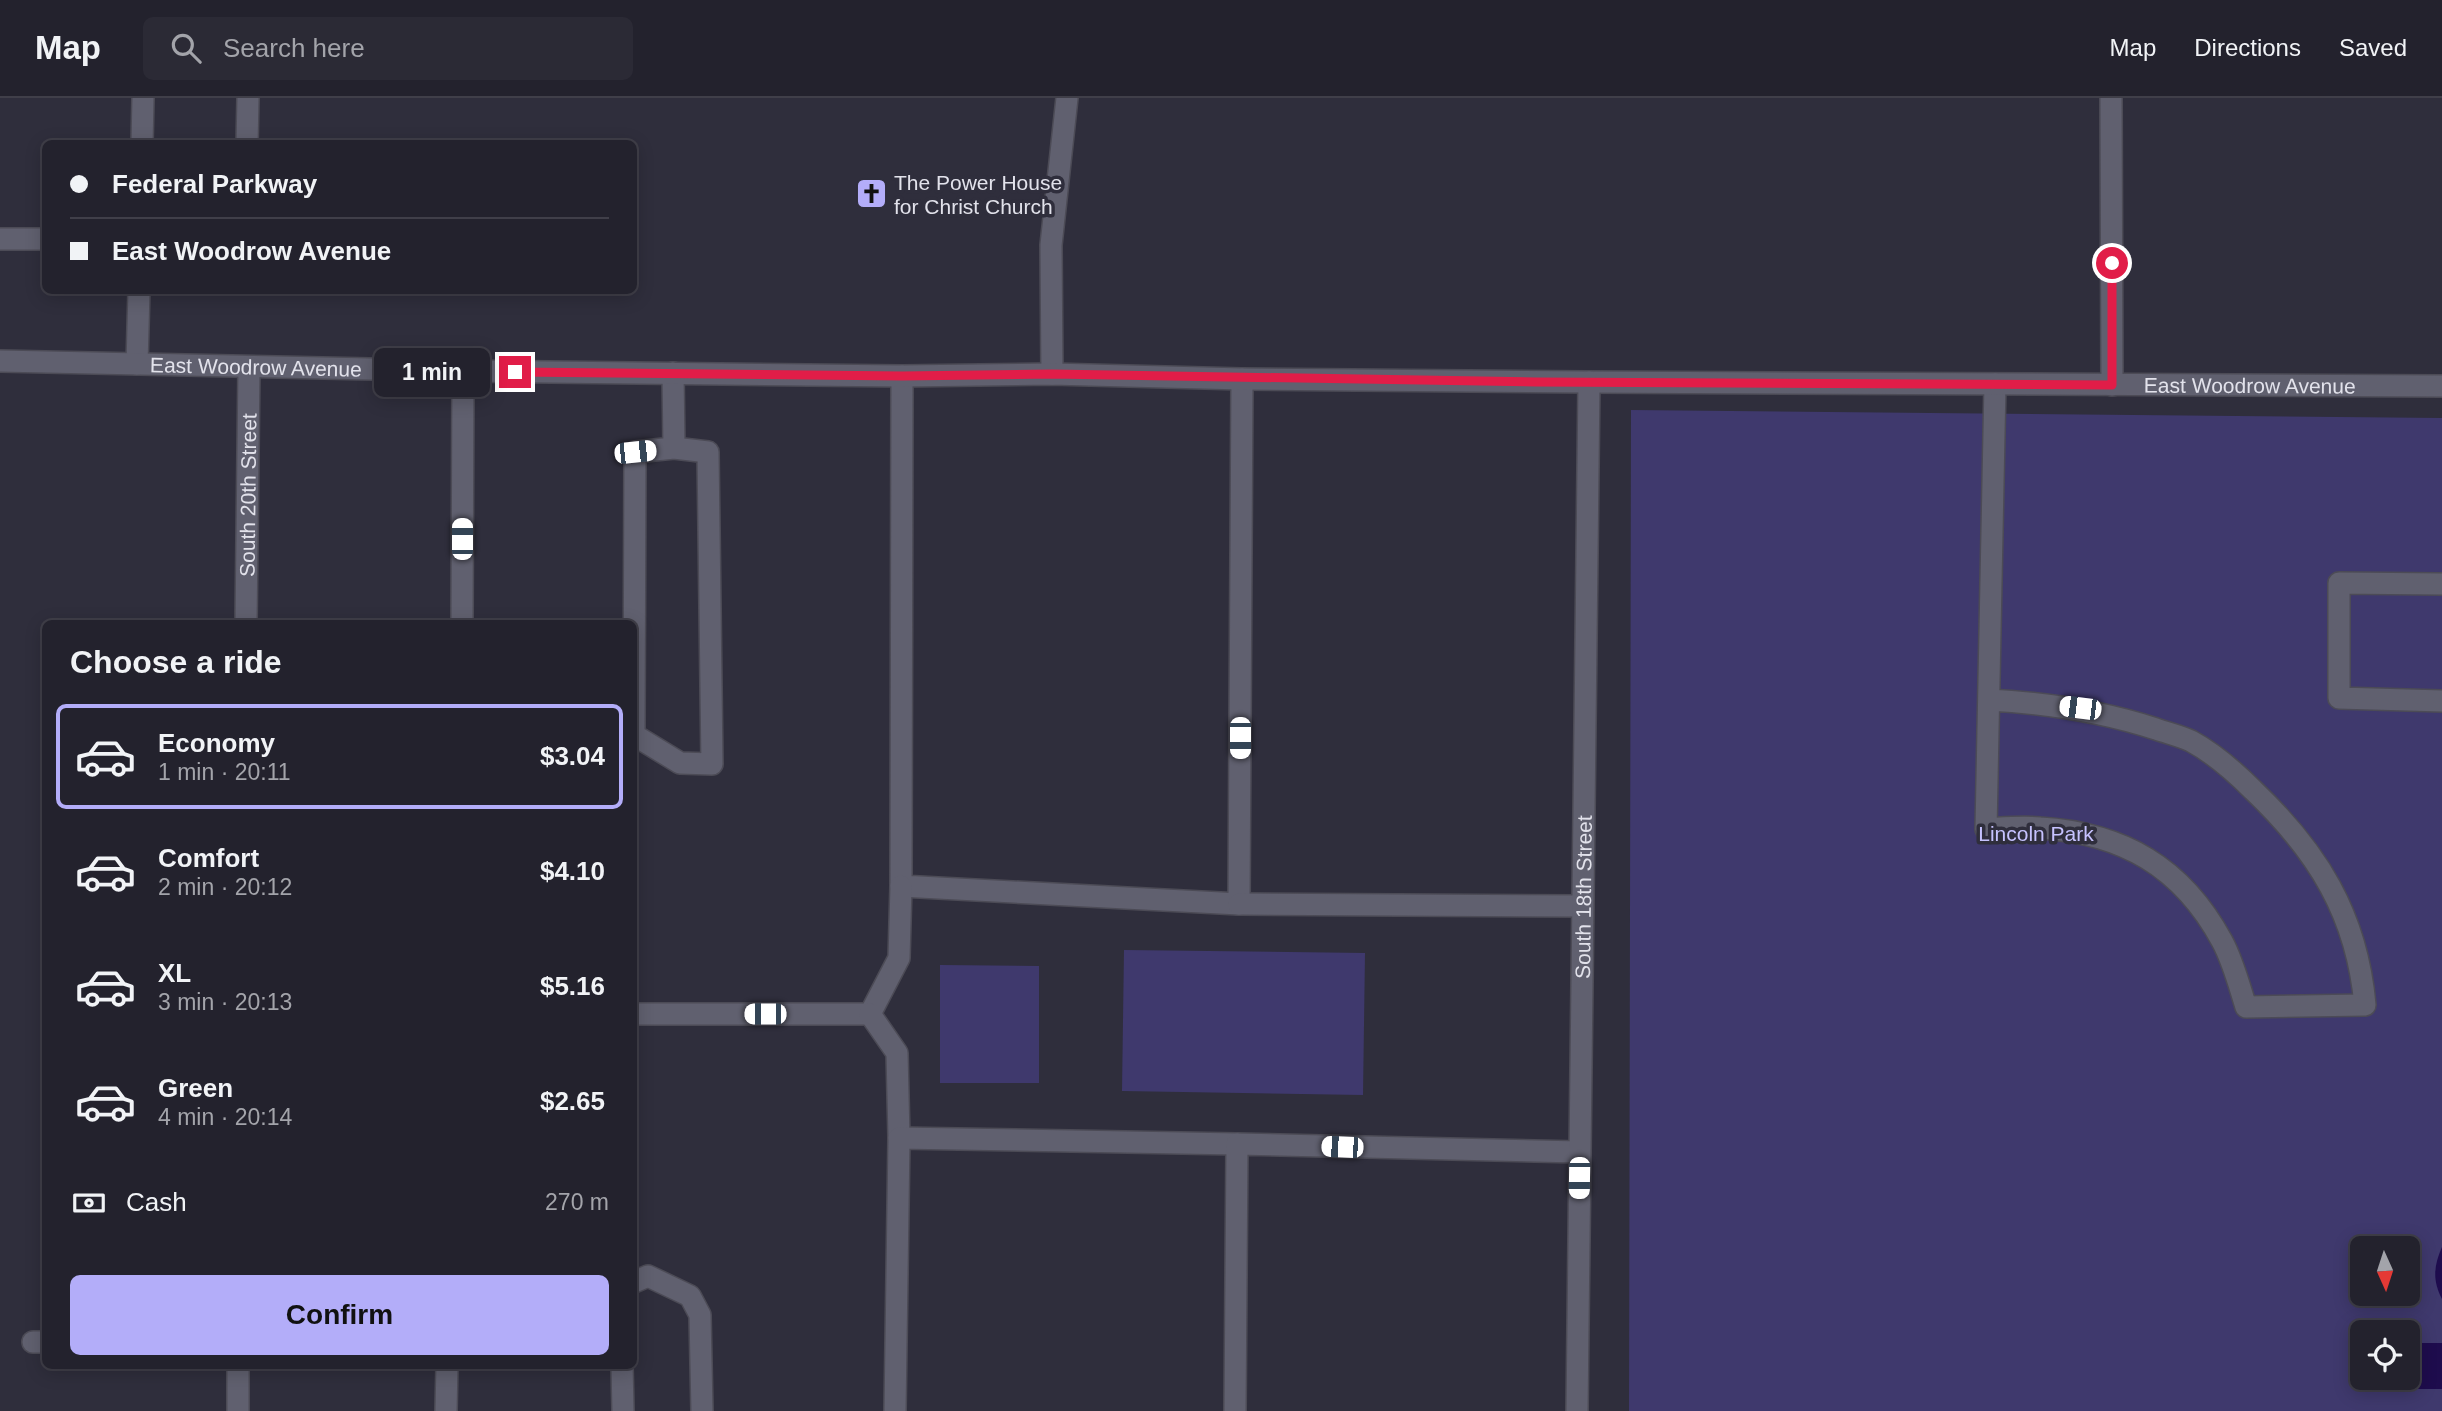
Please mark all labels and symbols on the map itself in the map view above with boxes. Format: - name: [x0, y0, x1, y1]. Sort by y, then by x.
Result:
- place label: The Power House for Christ Church: [894, 171, 1062, 218]
- church icon: The Power House for Christ Church: [854, 177, 888, 211]
- route start: [2096, 247, 2128, 279]
- callout: 1 min: [375, 348, 490, 396]
- street label: East Woodrow Avenue: [150, 353, 362, 380]
- route end: [499, 356, 531, 388]
- street label: East Woodrow Avenue: [2144, 373, 2356, 397]
- street label: South 20th Street: [235, 413, 260, 577]
- car: [614, 439, 657, 465]
- car: [452, 518, 473, 560]
- car: [2058, 695, 2103, 721]
- car: [1230, 717, 1251, 759]
- street label: South 18th Street: [1571, 815, 1595, 979]
- park label: Lincoln Park: [1978, 822, 2094, 845]
- car: [745, 1004, 787, 1025]
- car: [1321, 1136, 1364, 1158]
- car: [1569, 1157, 1590, 1199]
- north arrow: [2350, 1236, 2420, 1306]

